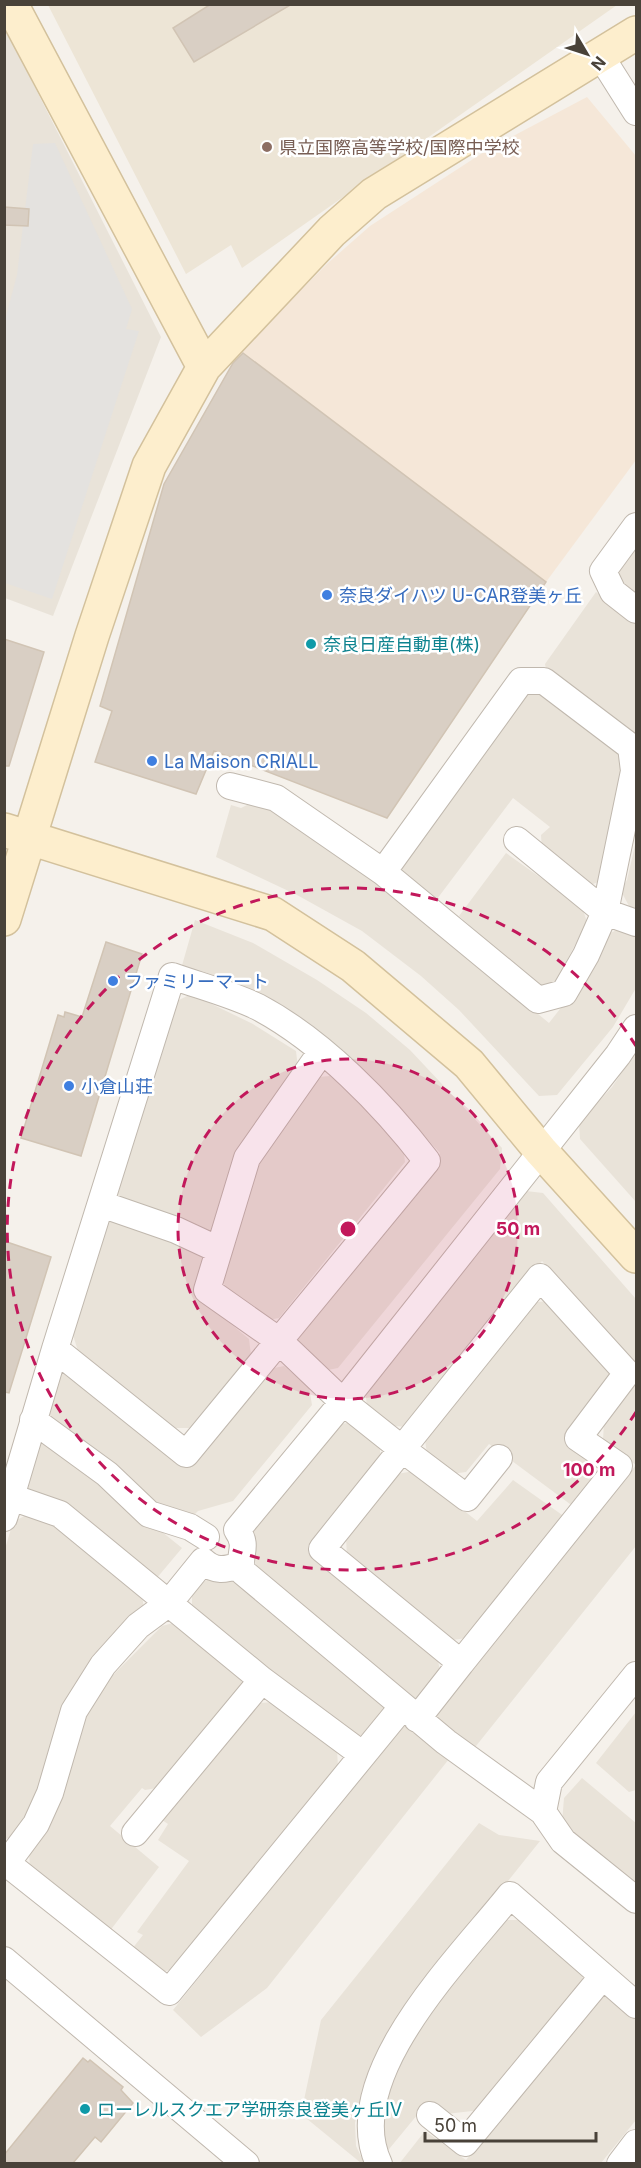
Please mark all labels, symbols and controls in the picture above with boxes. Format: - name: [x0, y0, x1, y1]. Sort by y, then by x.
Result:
- north arrow: [557, 24, 617, 84]
- text: N: [587, 52, 610, 74]
- place label: 県立国際高等学校/国際中学校: [279, 137, 520, 158]
- marker: 県立国際高等学校/国際中学校: [260, 140, 274, 154]
- place label: 奈良ダイハツ U-CAR登美ヶ丘: [339, 585, 582, 606]
- marker: 奈良ダイハツ U-CAR登美ヶ丘: [320, 588, 334, 602]
- place label: 奈良日産自動車(株): [323, 634, 480, 655]
- marker: 奈良日産自動車(株): [304, 637, 318, 651]
- place label: La Maison CRIALL: [164, 751, 318, 772]
- marker: La Maison CRIALL: [145, 754, 159, 768]
- place label: ファミリーマート: [125, 971, 269, 992]
- marker: ファミリーマート: [106, 974, 120, 988]
- place label: 小倉山荘: [81, 1076, 153, 1097]
- marker: 小倉山荘: [62, 1079, 76, 1093]
- text: 50 m: [496, 1218, 540, 1239]
- centre of rings: [338, 1219, 358, 1239]
- text: 100 m: [563, 1459, 615, 1480]
- place label: ローレルスクエア学研奈良登美ヶ丘Ⅳ: [97, 2099, 402, 2120]
- marker: ローレルスクエア学研奈良登美ヶ丘Ⅳ: [78, 2102, 92, 2116]
- scale bar: [425, 2105, 596, 2143]
- text: 50 m: [434, 2115, 477, 2136]

